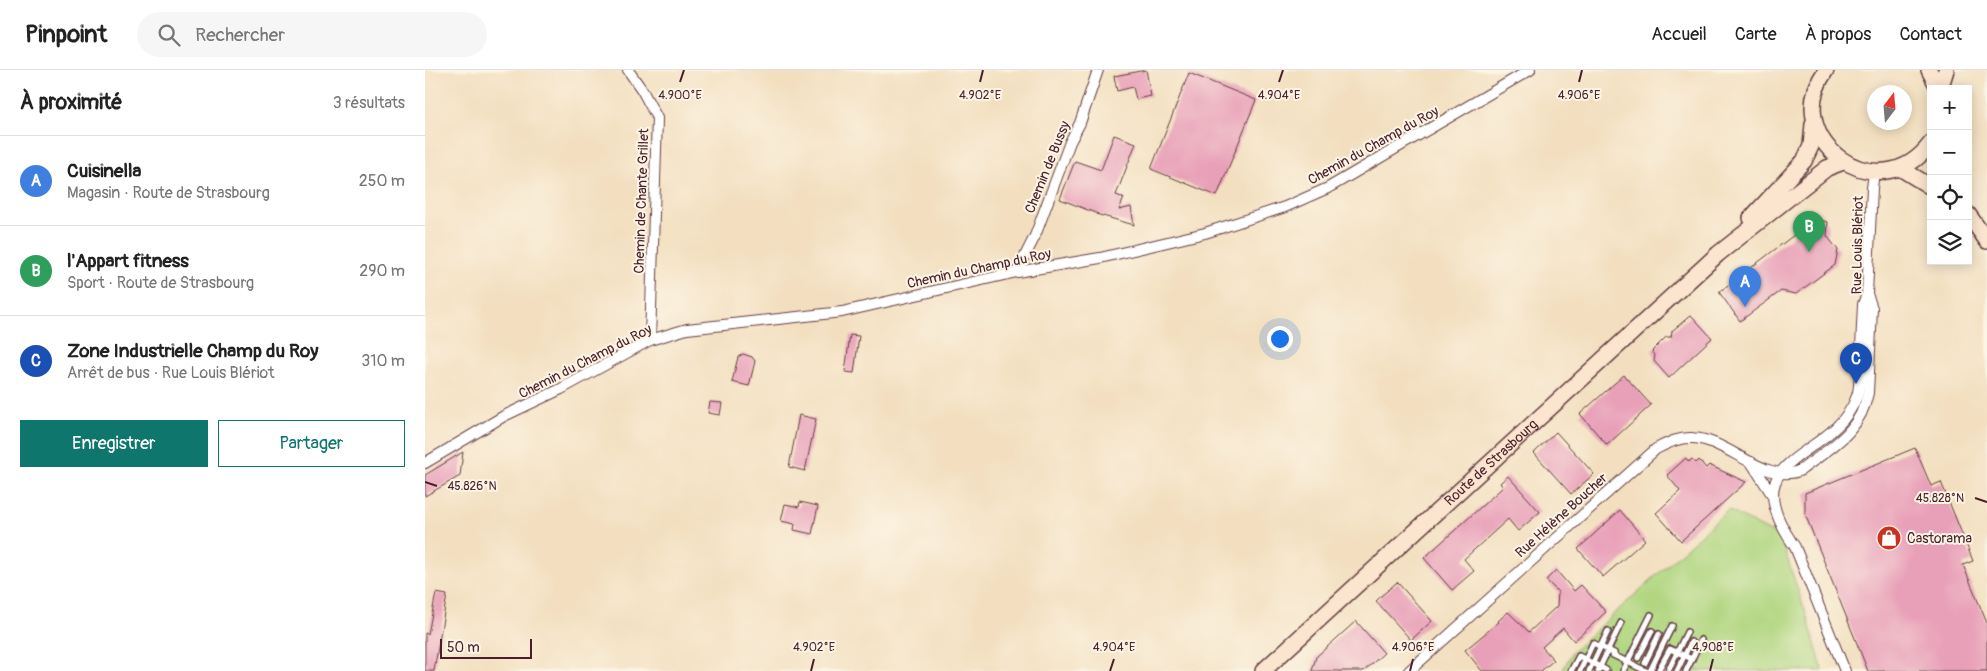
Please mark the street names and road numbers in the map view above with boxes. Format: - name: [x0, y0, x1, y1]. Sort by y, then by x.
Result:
- street label: Chemin du Champ du Roy: [1305, 102, 1442, 189]
- street label: Chemin de Bussy: [1021, 119, 1074, 216]
- street label: Chemin de Chante Grillet: [630, 128, 653, 274]
- street label: Rue Louis Blériot: [1848, 195, 1867, 294]
- street label: Chemin du Champ du Roy: [905, 245, 1053, 292]
- street label: Chemin du Champ du Roy: [516, 321, 655, 402]
- street label: Route de Strasbourg: [1441, 416, 1541, 510]
- street label: Rue Hélène Boucher: [1512, 470, 1611, 561]

